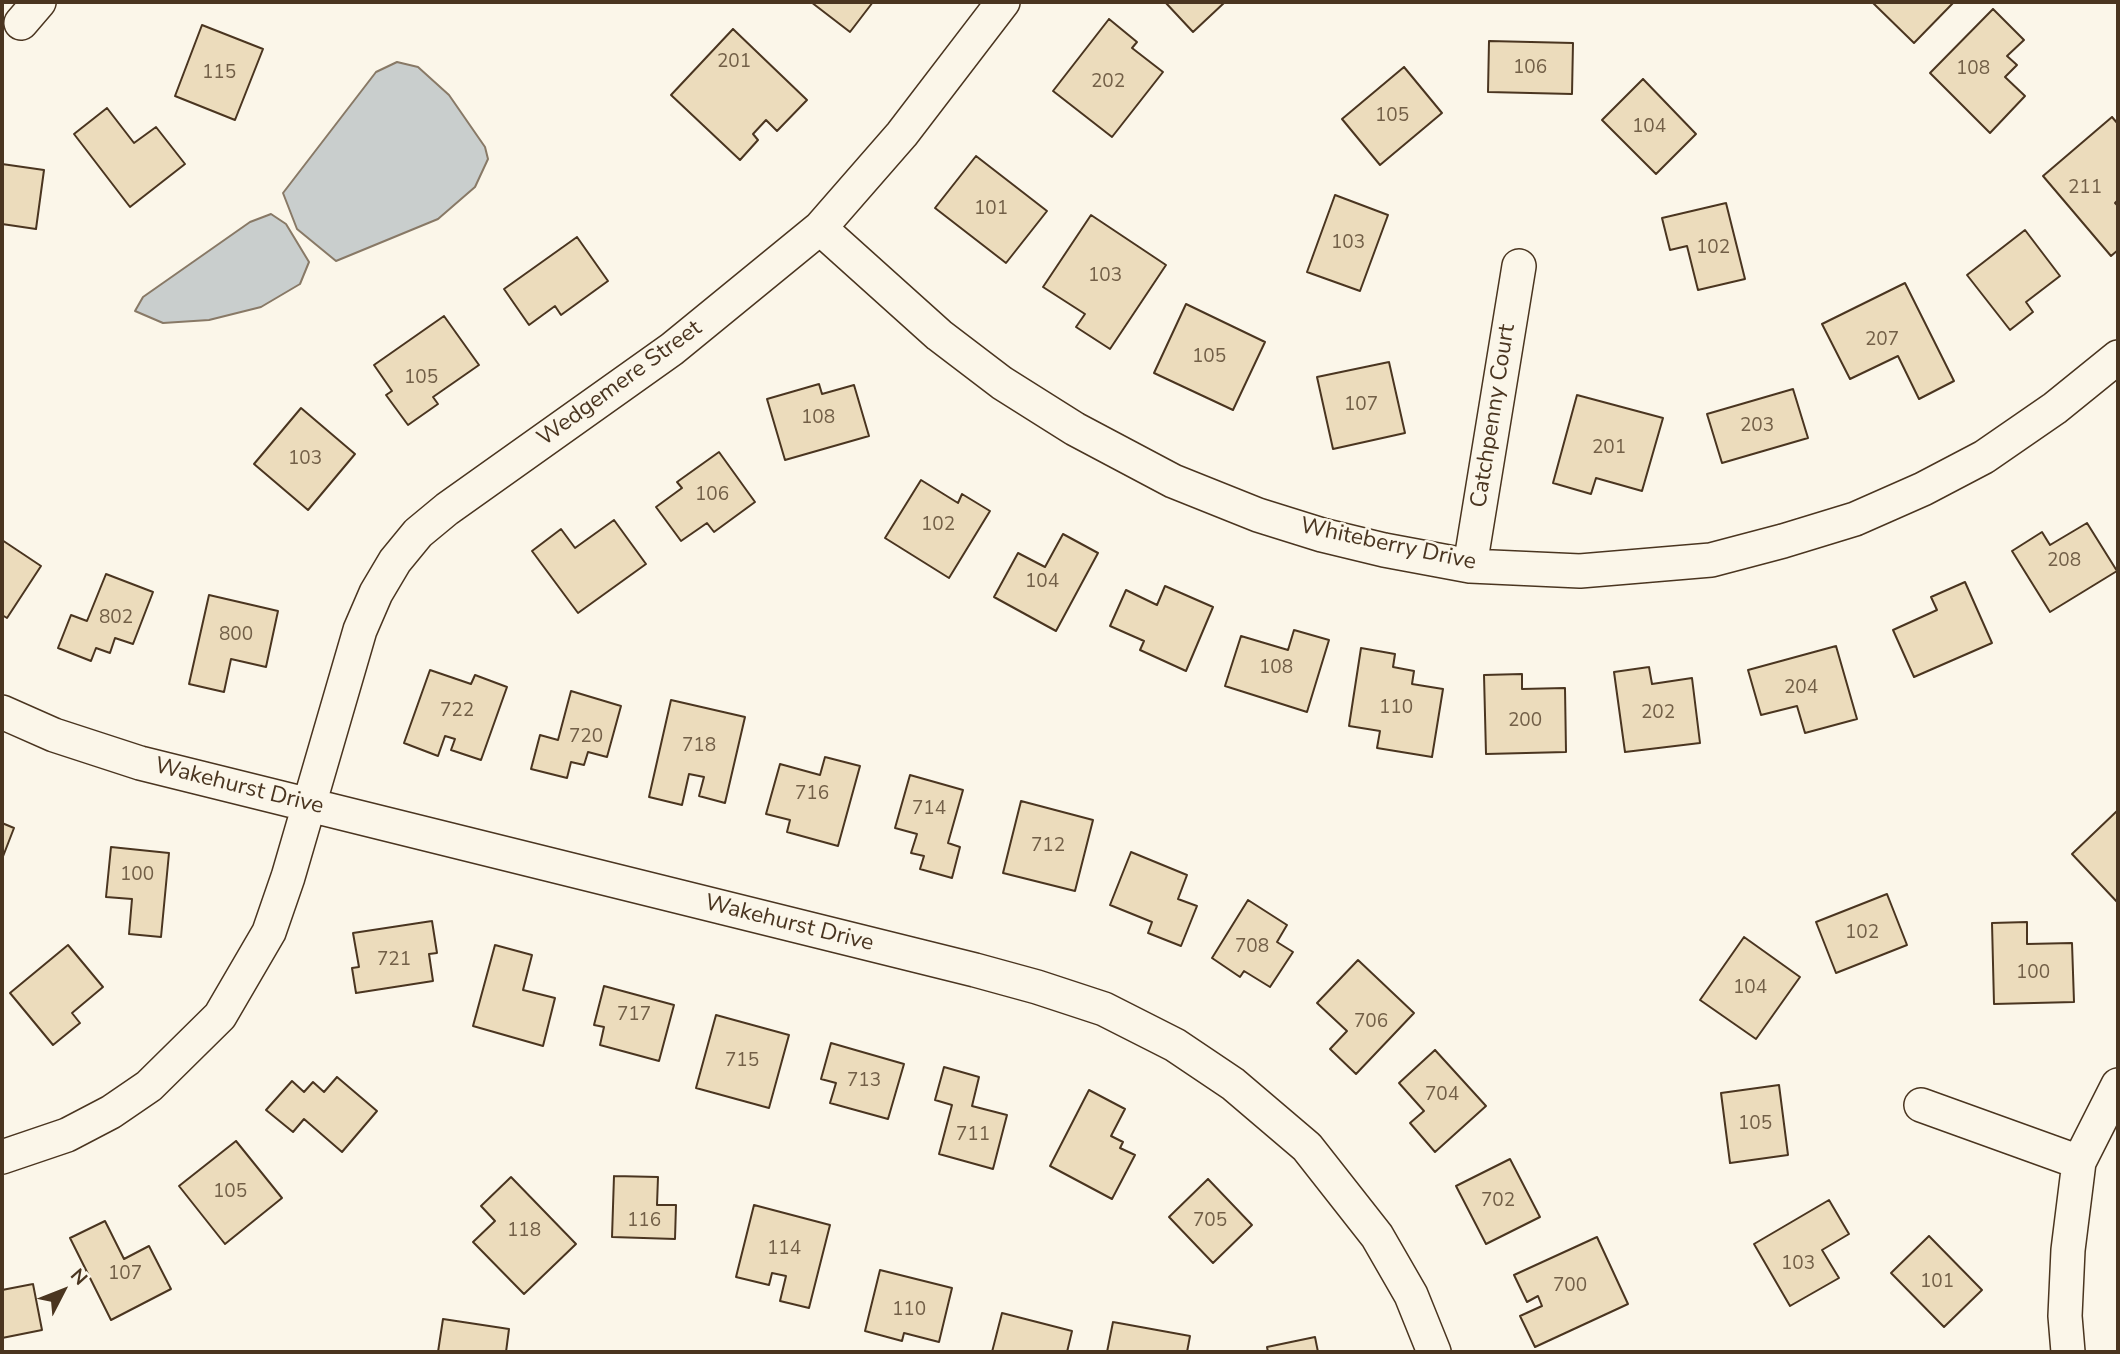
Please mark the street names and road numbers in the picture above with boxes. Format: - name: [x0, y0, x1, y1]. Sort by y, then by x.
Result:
- street label: Wedgemere Street: [533, 315, 707, 453]
- street label: Catchpenny Court: [1466, 322, 1522, 510]
- street label: Whiteberry Drive: [1298, 513, 1478, 577]
- street label: Wakehurst Drive: [152, 753, 326, 821]
- street label: Wakehurst Drive: [702, 890, 876, 958]

